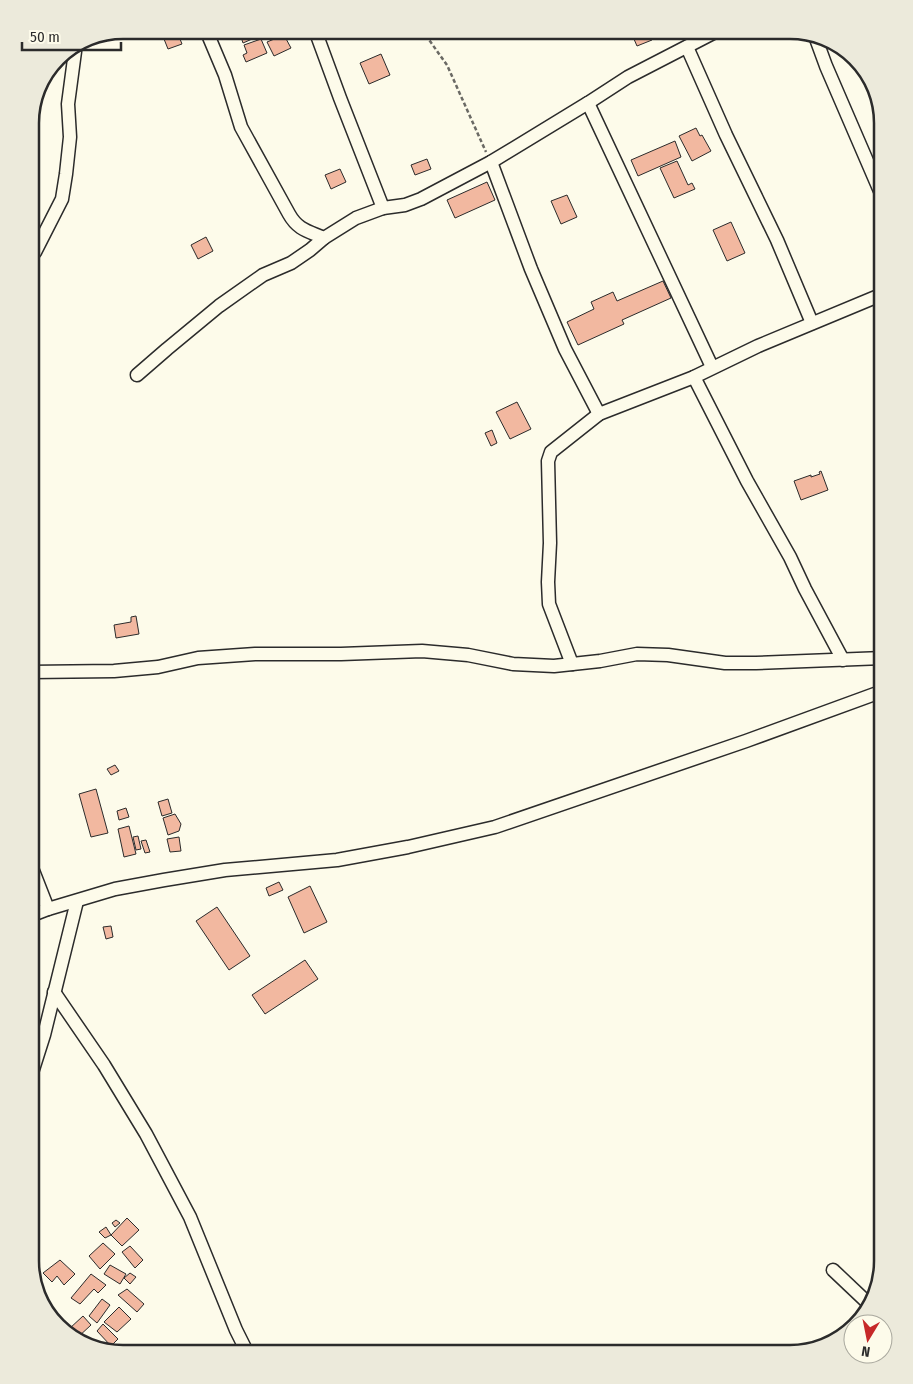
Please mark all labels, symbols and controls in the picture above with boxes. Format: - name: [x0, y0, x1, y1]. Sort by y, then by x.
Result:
- scale bar: [22, 20, 121, 52]
- text: 50 m: [30, 28, 60, 46]
- north arrow: [843, 1314, 893, 1364]
- text: N: [860, 1342, 871, 1360]

